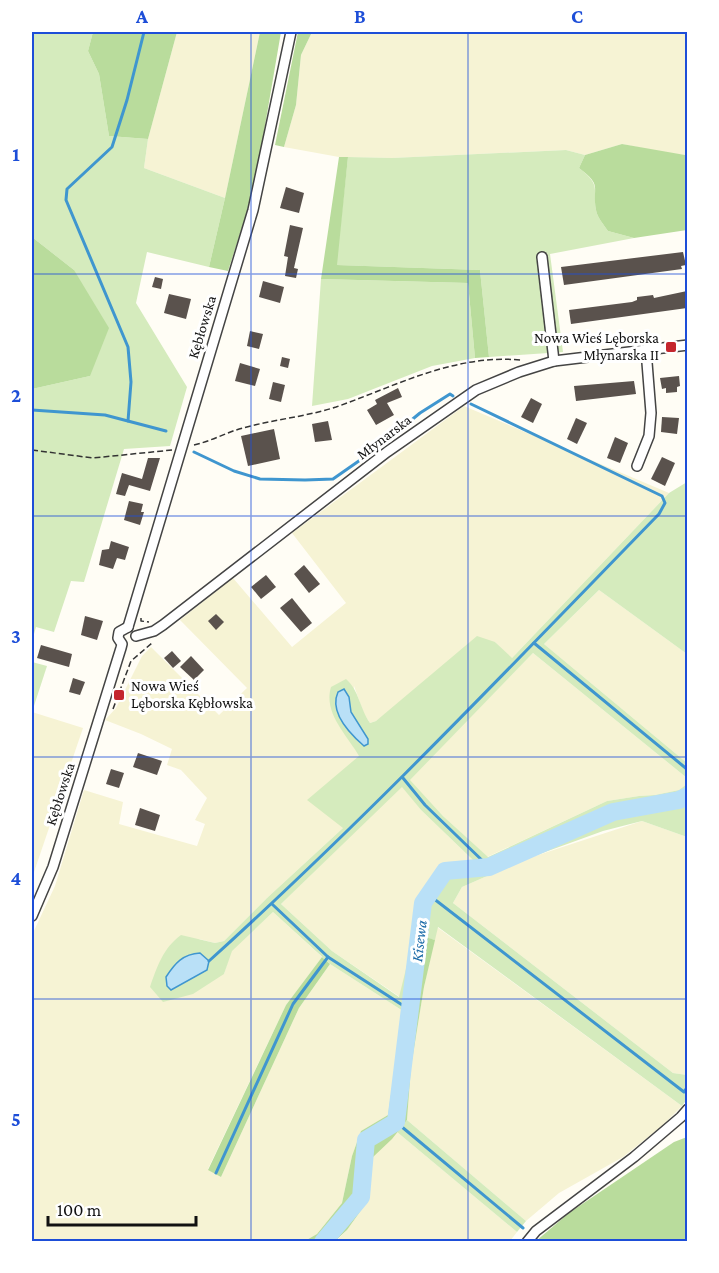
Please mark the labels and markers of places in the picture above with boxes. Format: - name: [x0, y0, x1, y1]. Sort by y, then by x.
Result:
- place label: Nowa Wieś Lęborska Młynarska II: [534, 330, 659, 364]
- marker: Nowa Wieś Lęborska Młynarska II: [664, 340, 678, 354]
- place label: Nowa Wieś Lęborska Kębłowska: [131, 678, 253, 712]
- marker: Nowa Wieś Lęborska Kębłowska: [112, 688, 126, 702]

